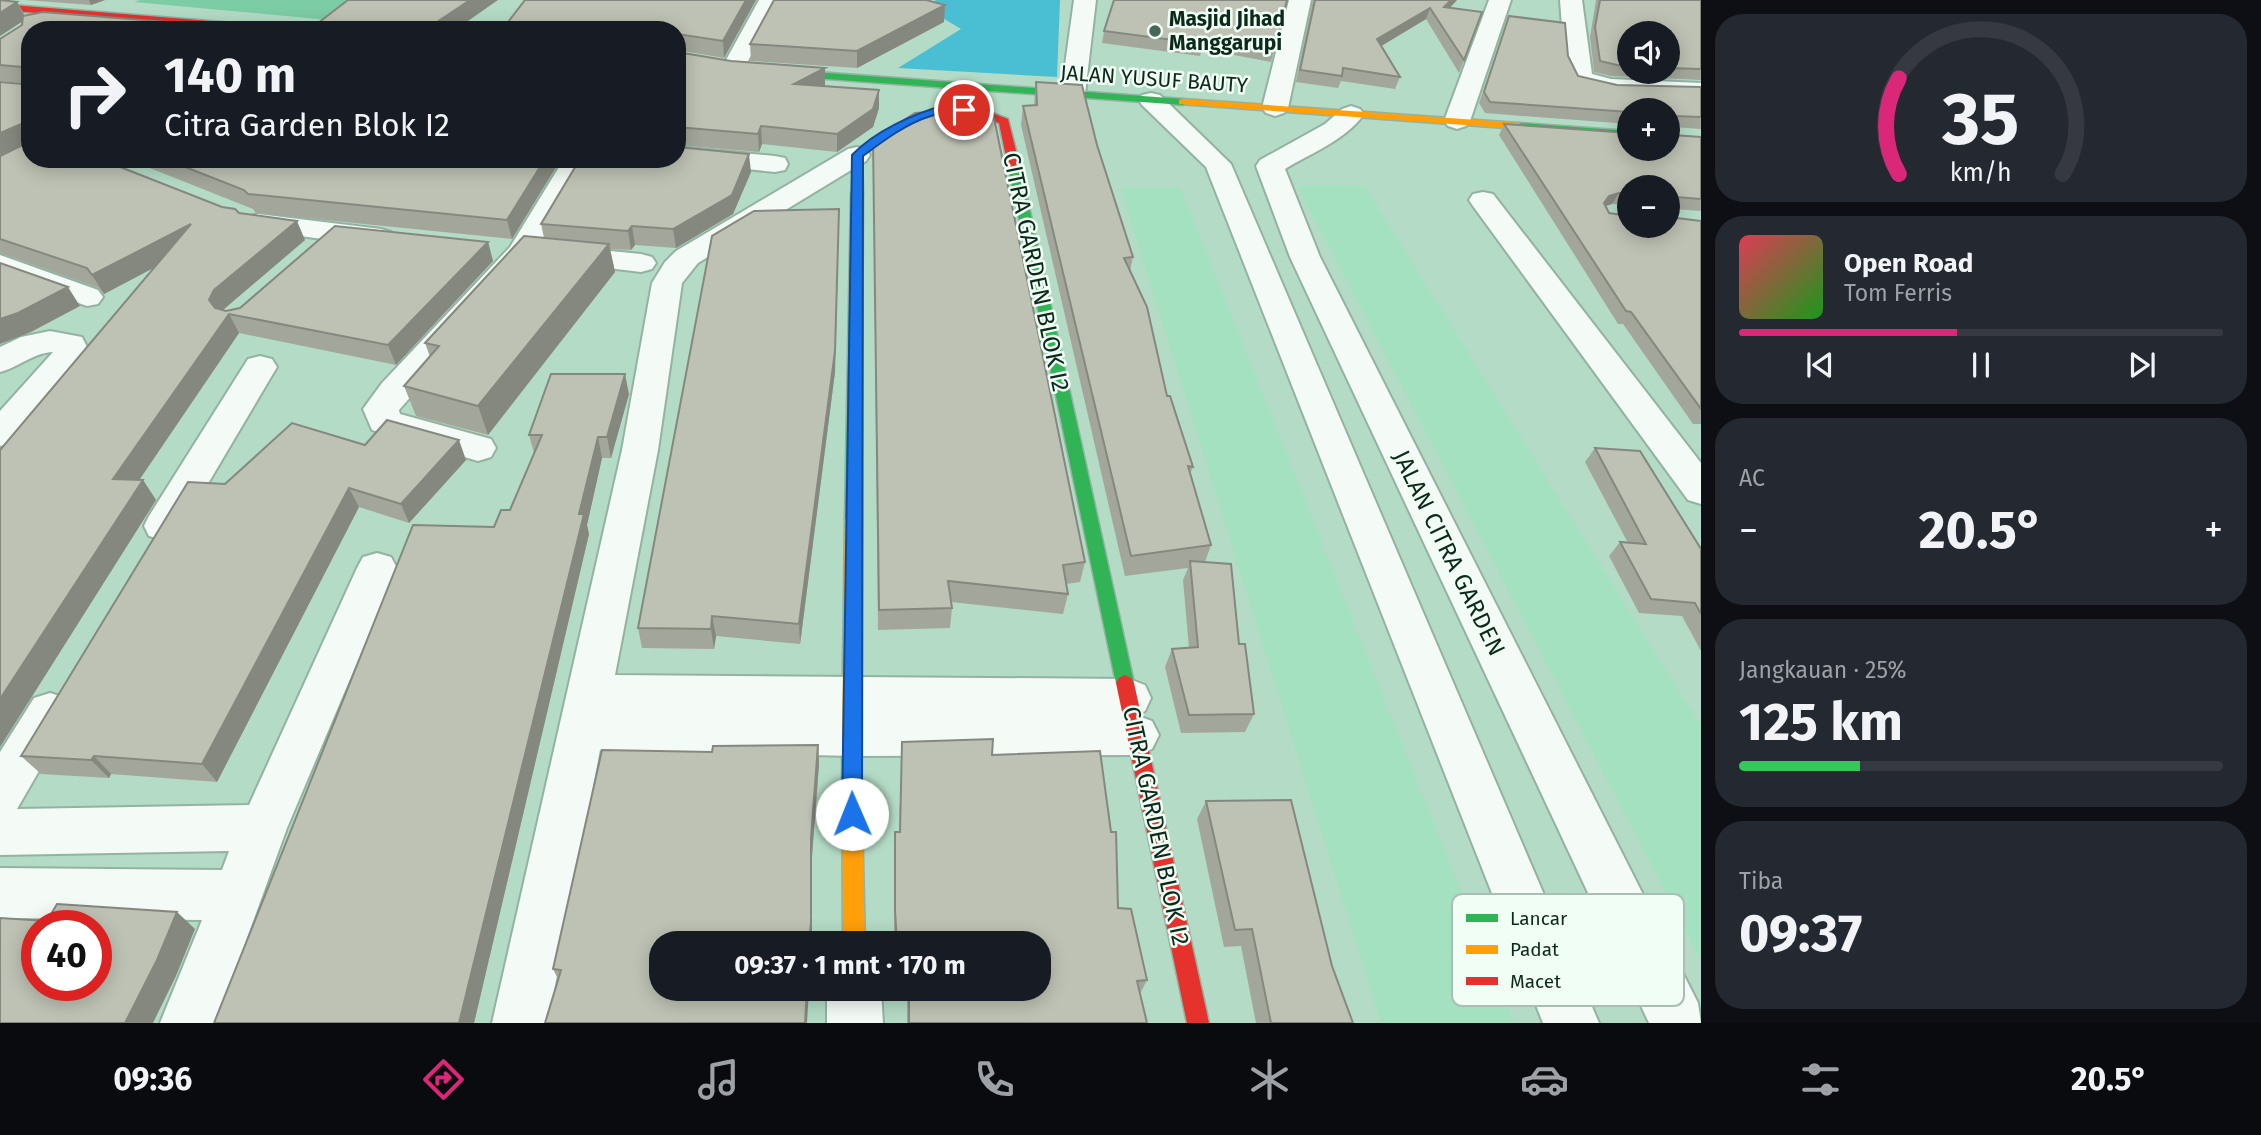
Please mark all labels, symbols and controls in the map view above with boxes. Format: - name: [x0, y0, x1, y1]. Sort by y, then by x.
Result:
- place label: Masjid Jihad Manggarupi: [1169, 6, 1285, 56]
- map controls: [1617, 21, 1680, 238]
- button: sound: [1617, 21, 1680, 84]
- marker: Masjid Jihad Manggarupi: [1147, 23, 1163, 39]
- text: 140 m: [164, 46, 296, 105]
- icon: right: [49, 49, 140, 140]
- street label: JALAN YUSUF BAUTY: [1059, 59, 1249, 99]
- text: 35: [1942, 76, 2019, 163]
- pin: [934, 80, 994, 140]
- icon: arrive: [945, 91, 983, 129]
- button: +: [1617, 98, 1680, 161]
- text: Citra Garden Blok I2: [164, 106, 450, 144]
- street label: CITRA GARDEN BLOK I2: [997, 150, 1075, 394]
- text: km/h: [1950, 158, 2012, 188]
- button: −: [1617, 175, 1680, 238]
- text: Open Road: [1844, 248, 1973, 279]
- text: Tom Ferris: [1844, 279, 1952, 307]
- icon: previous: [1801, 346, 1839, 384]
- icon: pause: [1962, 346, 2000, 384]
- icon: next: [2123, 346, 2161, 384]
- street label: JALAN CITRA GARDEN: [1387, 446, 1511, 660]
- text: AC: [1739, 464, 1765, 492]
- text: 20.5°: [1919, 499, 2043, 562]
- text: −: [1739, 507, 1758, 553]
- text: +: [2204, 507, 2223, 553]
- text: Jangkauan · 25%: [1739, 656, 1906, 684]
- text: 125 km: [1739, 691, 1903, 754]
- street label: CITRA GARDEN BLOK I2: [1117, 704, 1195, 948]
- position arrow: [815, 777, 889, 851]
- text: Tiba: [1739, 867, 1783, 895]
- legend: [1452, 894, 1684, 1006]
- text: 09:37: [1739, 902, 1862, 965]
- text: Lancar: [1510, 907, 1568, 930]
- speed limit sign: 40: [21, 910, 112, 1001]
- text: Padat: [1510, 938, 1559, 961]
- text: 09:37 · 1 mnt · 170 m: [734, 950, 966, 981]
- text: Macet: [1510, 970, 1561, 993]
- icon: directions: [419, 1055, 468, 1104]
- icon: music: [694, 1055, 743, 1104]
- icon: phone: [970, 1055, 1019, 1104]
- icon: climate: [1245, 1055, 1294, 1104]
- icon: car: [1520, 1055, 1569, 1104]
- icon: filters: [1796, 1055, 1845, 1104]
- text: 09:36: [113, 1060, 192, 1098]
- text: 20.5°: [2071, 1060, 2148, 1098]

